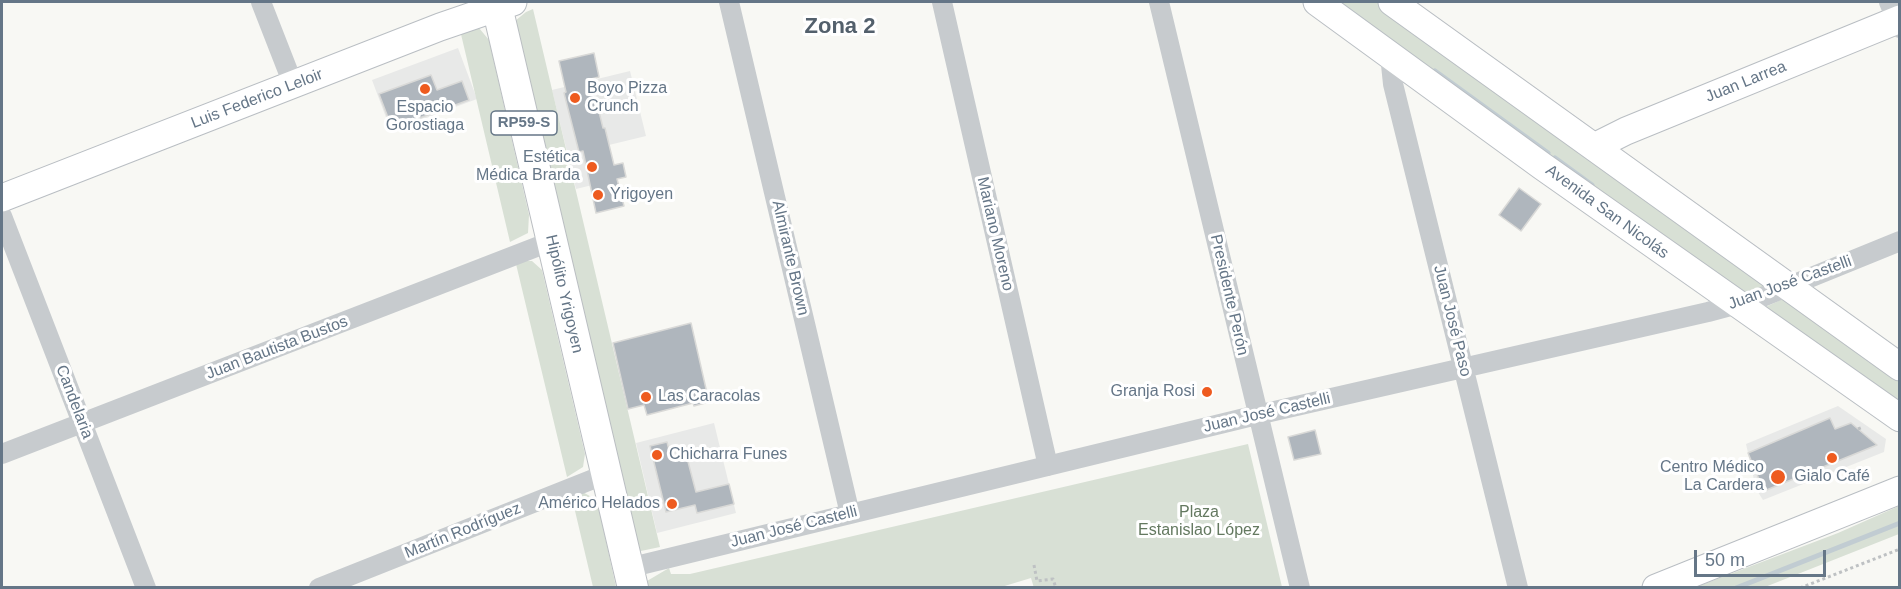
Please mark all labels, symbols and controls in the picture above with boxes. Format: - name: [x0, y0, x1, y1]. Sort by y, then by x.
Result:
- district label: Zona 2: [805, 14, 875, 40]
- street label: Juan Larrea: [1703, 57, 1789, 107]
- street label: Luis Federico Leloir: [188, 65, 326, 133]
- place label: Boyo Pizza Crunch: [587, 79, 667, 117]
- marker: Espacio Gorostiaga: [418, 82, 432, 96]
- marker: Boyo Pizza Crunch: [568, 91, 582, 105]
- place label: Espacio Gorostiaga: [386, 98, 464, 136]
- road number: RP59-S: [491, 111, 557, 135]
- place label: Estética Médica Brarda: [476, 148, 580, 186]
- marker: Estética Médica Brarda: [585, 160, 599, 174]
- street label: Avenida San Nicolás: [1542, 161, 1672, 263]
- street label: Mariano Moreno: [973, 175, 1017, 293]
- place label: Yrigoyen: [610, 185, 673, 205]
- marker: Yrigoyen: [591, 188, 605, 202]
- street label: Almirante Brown: [767, 199, 813, 317]
- street label: Hipólito Yrigoyen: [541, 233, 587, 355]
- street label: Presidente Perón: [1206, 233, 1252, 357]
- street label: Juan José Castelli: [1726, 252, 1854, 314]
- street label: Juan José Paso: [1429, 263, 1475, 379]
- street label: Juan Bautista Bustos: [203, 312, 351, 384]
- street label: Candelaria: [51, 362, 97, 442]
- place label: Granja Rosi: [1111, 382, 1195, 402]
- marker: Granja Rosi: [1200, 385, 1214, 399]
- place label: Las Caracolas: [658, 387, 760, 407]
- street label: Juan José Castelli: [1202, 389, 1332, 437]
- marker: Las Caracolas: [639, 390, 653, 404]
- place label: Chicharra Funes: [669, 445, 787, 465]
- marker: Chicharra Funes: [650, 448, 664, 462]
- marker: Gialo Café: [1825, 451, 1839, 465]
- place label: Centro Médico La Cardera: [1660, 458, 1764, 496]
- place label: Gialo Café: [1794, 467, 1870, 487]
- marker: Centro Médico La Cardera: [1769, 468, 1787, 486]
- place label: Américo Helados: [538, 494, 660, 514]
- marker: Américo Helados: [665, 497, 679, 511]
- street label: Martín Rodríguez: [402, 499, 524, 563]
- street label: Juan José Castelli: [729, 502, 859, 552]
- park label: Plaza Estanislao López: [1138, 503, 1260, 541]
- scale bar: [1697, 538, 1829, 576]
- text: 50 m: [1705, 550, 1745, 570]

